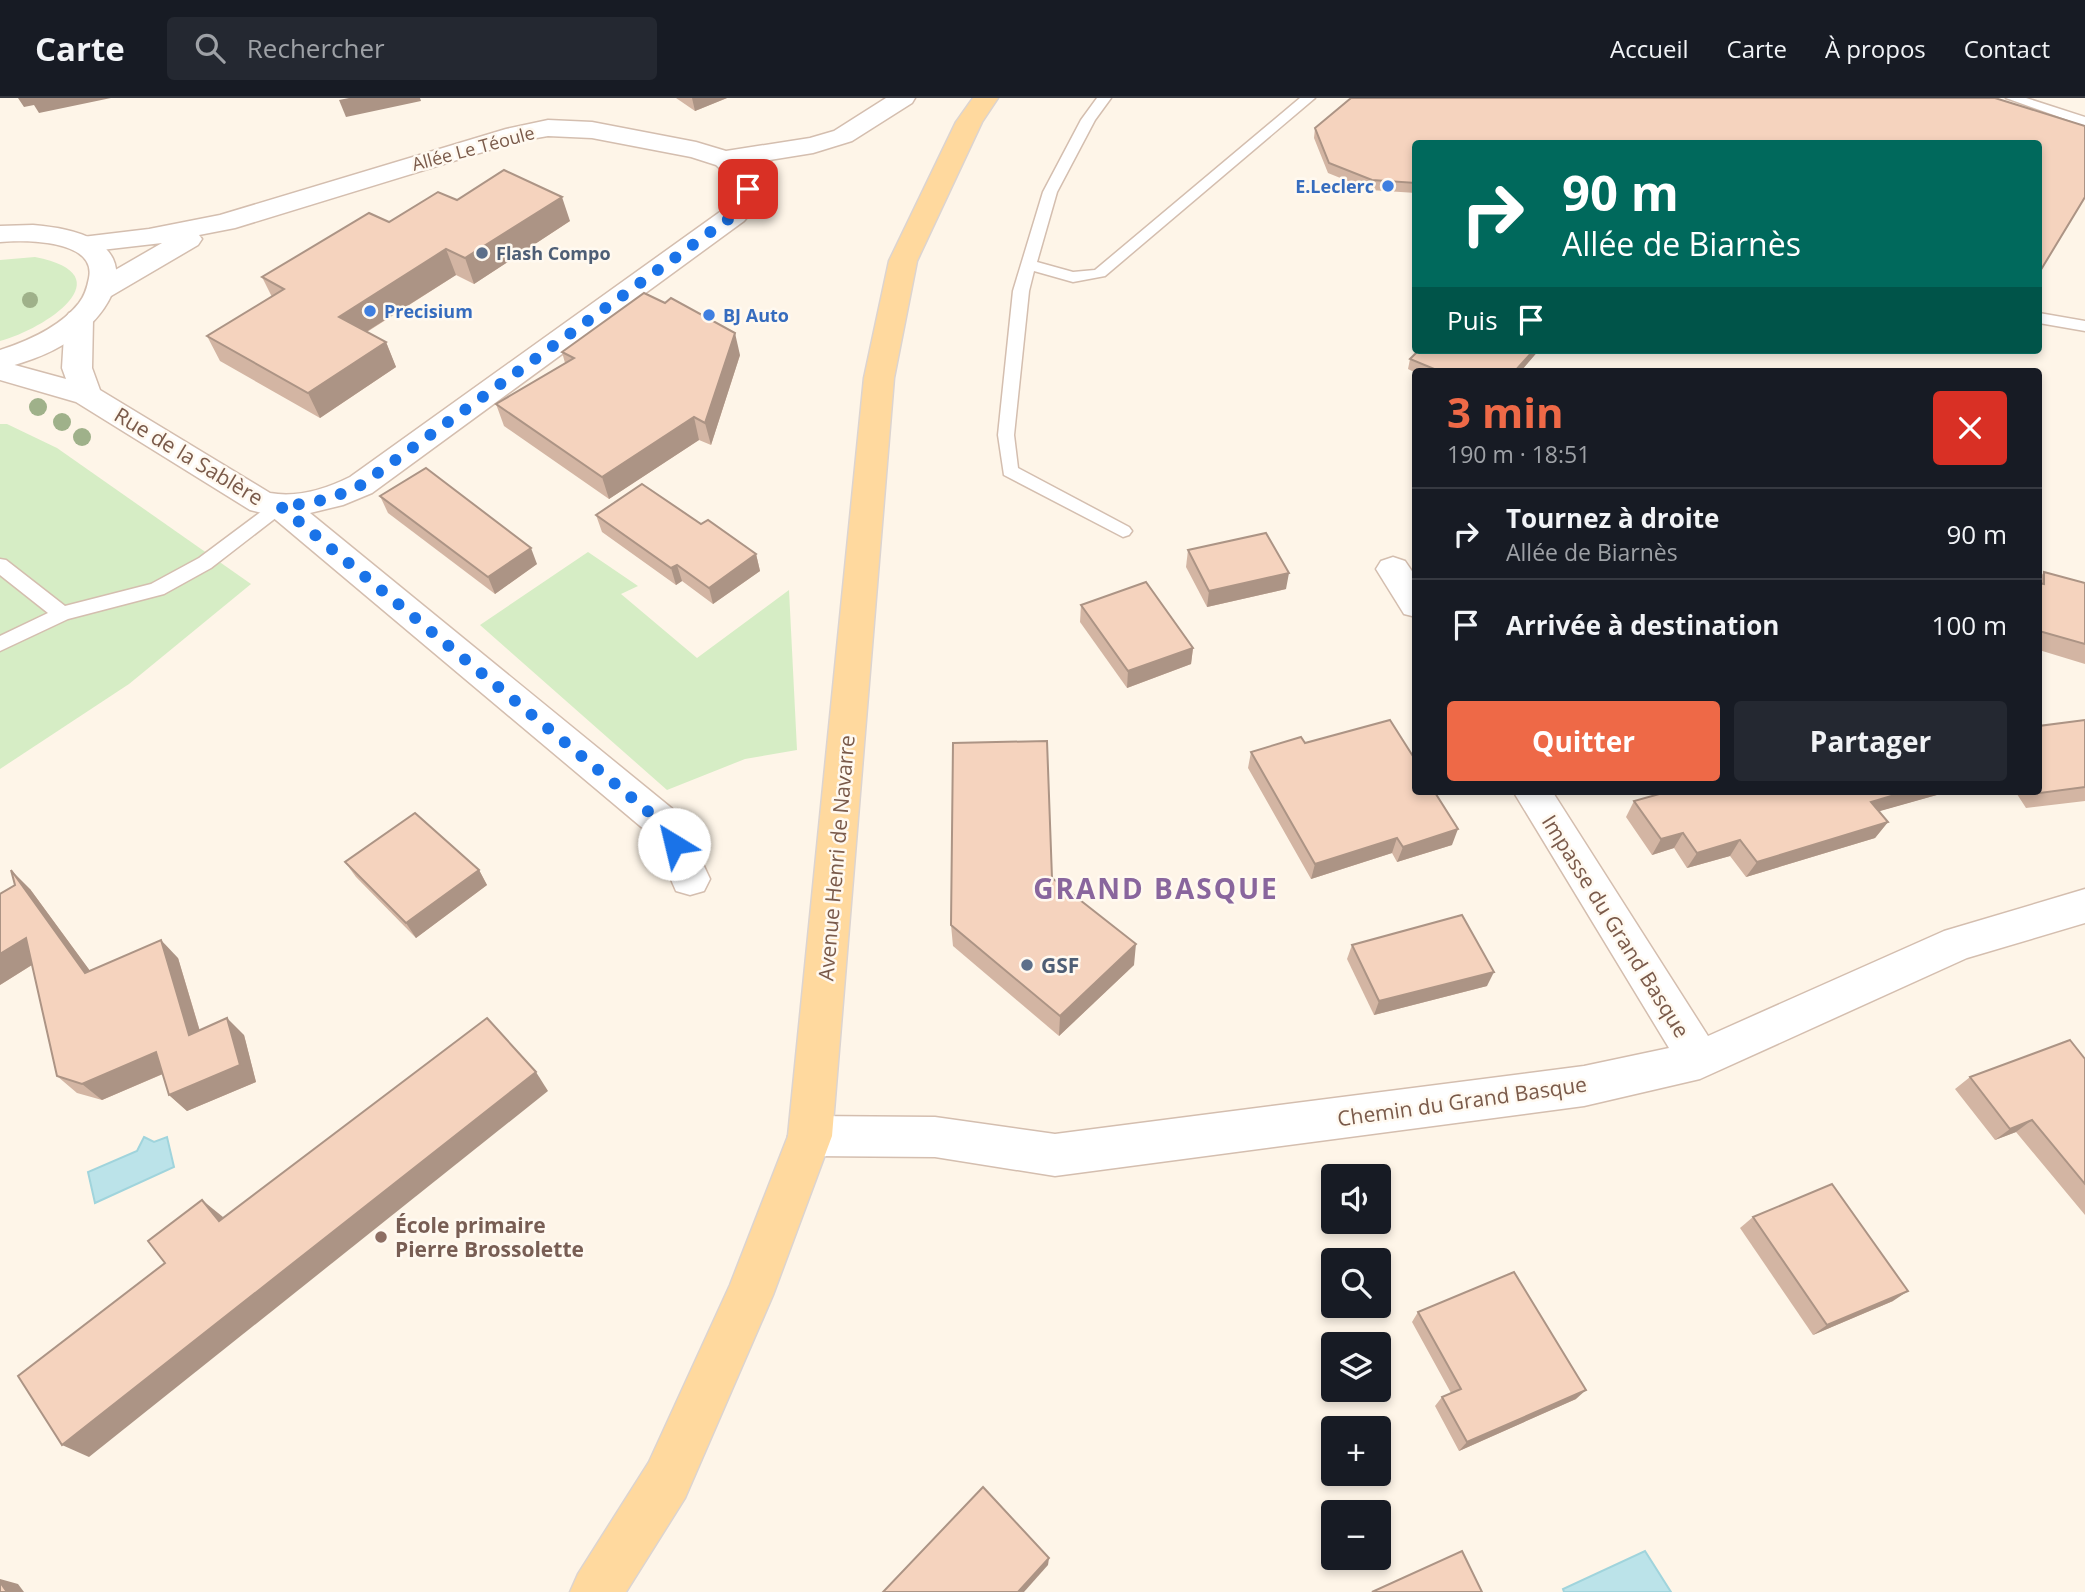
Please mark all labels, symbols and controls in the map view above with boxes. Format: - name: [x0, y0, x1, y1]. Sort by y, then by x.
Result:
- search box: [167, 17, 657, 80]
- text: Carte: [35, 26, 125, 71]
- icon: search: [191, 29, 229, 67]
- text: Rechercher: [247, 30, 385, 66]
- text: Accueil: [1610, 32, 1689, 65]
- text: Carte: [1727, 32, 1787, 65]
- text: À propos: [1825, 32, 1926, 65]
- text: Contact: [1964, 32, 2050, 65]
- street label: Allée Le Téoule: [409, 120, 537, 176]
- pin: [718, 159, 778, 219]
- text: 90 m: [1562, 159, 1679, 225]
- icon: right: [1447, 168, 1538, 259]
- icon: arrive: [729, 170, 767, 208]
- place label: E.Leclerc: [1295, 174, 1374, 198]
- marker: E.Leclerc: [1380, 178, 1396, 194]
- text: Allée de Biarnès: [1562, 222, 1801, 265]
- place label: Flash Compo: [496, 241, 611, 265]
- marker: Flash Compo: [474, 245, 490, 261]
- place label: Precisium: [384, 299, 473, 323]
- icon: arrive: [1512, 301, 1550, 339]
- text: Puis: [1447, 302, 1498, 338]
- marker: Precisium: [362, 303, 378, 319]
- place label: BJ Auto: [723, 303, 789, 327]
- marker: BJ Auto: [701, 307, 717, 323]
- text: 3 min: [1447, 383, 1564, 440]
- button: close: [1933, 391, 2007, 465]
- street label: Rue de la Sablère: [109, 400, 269, 512]
- text: 190 m · 18:51: [1447, 438, 1590, 470]
- text: Tournez à droite: [1506, 500, 1719, 536]
- icon: right: [1447, 515, 1485, 553]
- text: 90 m: [1946, 516, 2007, 552]
- text: Allée de Biarnès: [1506, 536, 1678, 568]
- icon: arrive: [1447, 606, 1485, 644]
- text: Arrivée à destination: [1506, 607, 1779, 643]
- text: 100 m: [1932, 607, 2007, 643]
- button: Quitter: [1447, 701, 1720, 781]
- button: Partager: [1734, 701, 2007, 781]
- street label: Avenue Henri de Navarre: [811, 734, 861, 982]
- position arrow: [637, 807, 711, 881]
- street label: Impasse du Grand Basque: [1536, 809, 1696, 1043]
- district label: GRAND BASQUE: [1033, 869, 1279, 907]
- place label: GSF: [1041, 951, 1079, 979]
- marker: GSF: [1019, 957, 1035, 973]
- street label: Chemin du Grand Basque: [1335, 1070, 1589, 1132]
- map controls: [1321, 1164, 1391, 1570]
- button: sound: [1321, 1164, 1391, 1234]
- place label: École primaire Pierre Brossolette: [395, 1211, 584, 1263]
- marker: École primaire Pierre Brossolette: [373, 1229, 389, 1245]
- button: search: [1321, 1248, 1391, 1318]
- button: layers: [1321, 1332, 1391, 1402]
- button: +: [1321, 1416, 1391, 1486]
- button: −: [1321, 1500, 1391, 1570]

